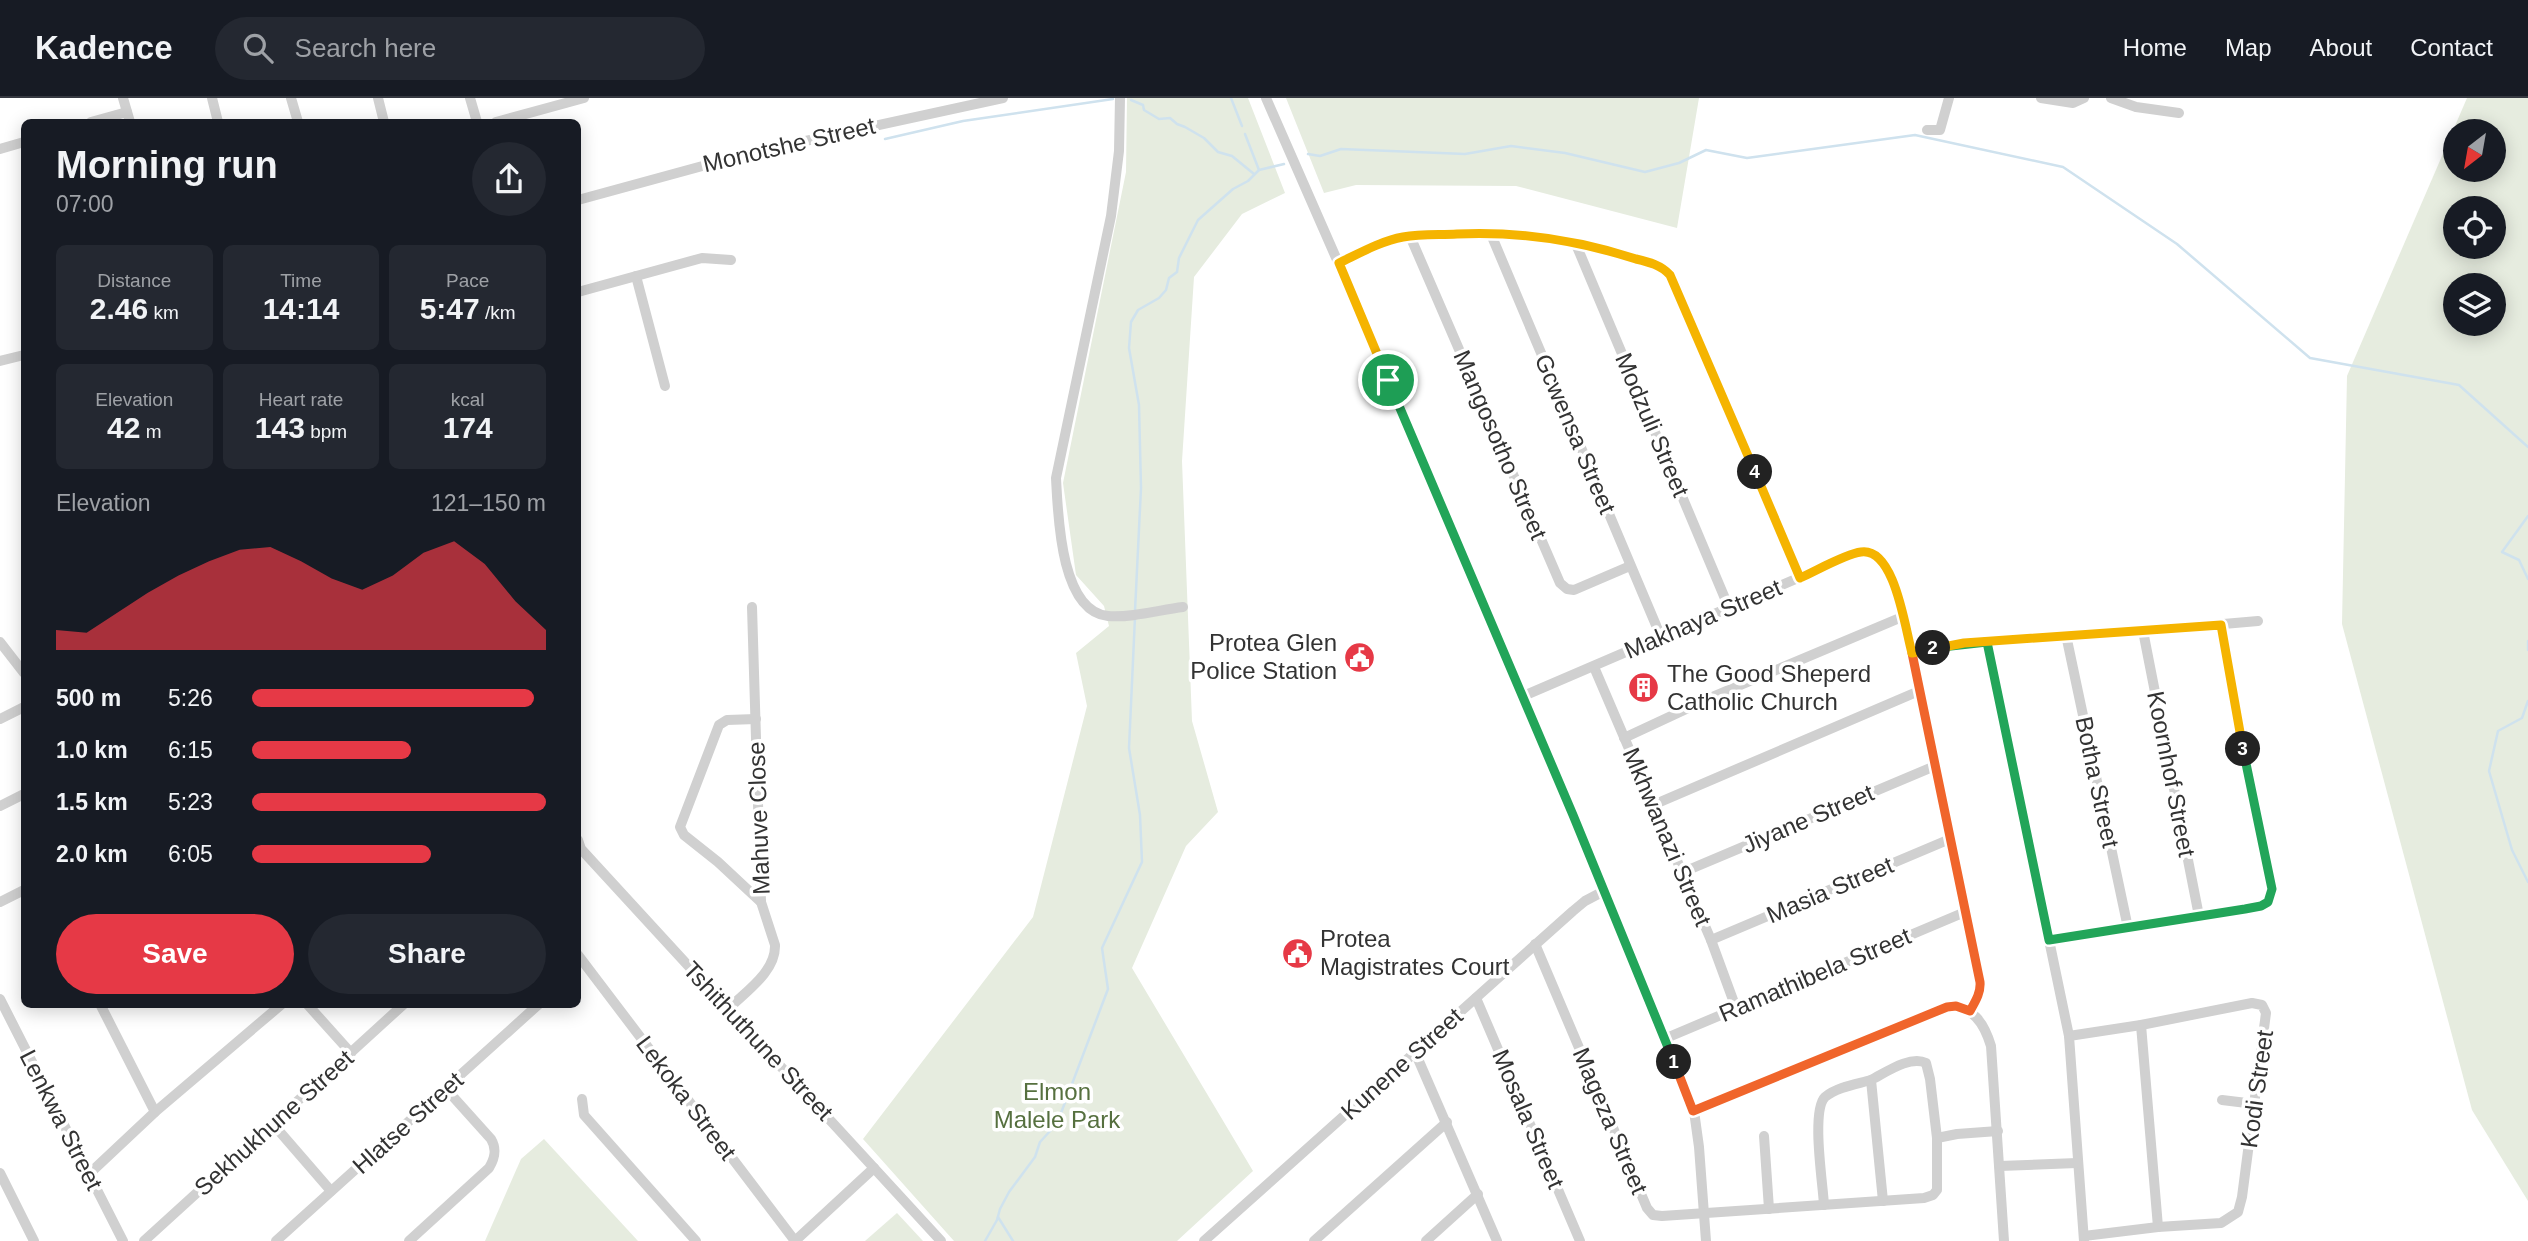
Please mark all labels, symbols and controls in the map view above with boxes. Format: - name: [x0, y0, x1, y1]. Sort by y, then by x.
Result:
- search box: [215, 17, 705, 80]
- text: Kadence: [35, 29, 173, 66]
- icon: search: [239, 29, 277, 67]
- text: Search here: [295, 33, 436, 63]
- text: Home: [2123, 34, 2187, 61]
- text: Map: [2225, 34, 2272, 61]
- text: About: [2310, 34, 2372, 61]
- text: Contact: [2410, 34, 2493, 61]
- street label: Monotshe Street: [700, 111, 878, 177]
- north arrow: [2443, 119, 2506, 182]
- map controls: [2443, 119, 2506, 336]
- button: share: [472, 142, 546, 216]
- text: Morning run: [56, 144, 278, 186]
- text: 07:00: [56, 191, 114, 217]
- button: locate: [2443, 196, 2506, 259]
- text: Distance: [97, 270, 171, 291]
- text: Time: [280, 270, 322, 291]
- text: Pace: [446, 270, 489, 291]
- button: layers: [2443, 273, 2506, 336]
- text: 2.46: [90, 292, 148, 325]
- text: 14:14: [263, 292, 339, 325]
- text: 5:47: [420, 292, 480, 325]
- text: km: [148, 302, 179, 323]
- text: /km: [480, 302, 516, 323]
- street label: Mangosotho Street: [1448, 346, 1553, 544]
- street label: Modzuli Street: [1610, 349, 1695, 501]
- pin: [1358, 350, 1418, 410]
- street label: Gcwensa Street: [1530, 350, 1621, 518]
- icon: arrive: [1369, 361, 1407, 399]
- text: Elevation: [95, 389, 173, 410]
- text: Heart rate: [259, 389, 343, 410]
- text: kcal: [451, 389, 485, 410]
- text: 42: [107, 411, 140, 444]
- text: 143: [255, 411, 305, 444]
- text: 174: [443, 411, 493, 444]
- text: m: [140, 421, 162, 442]
- text: bpm: [305, 421, 347, 442]
- pin: 4: [1738, 454, 1772, 490]
- text: 4: [1749, 461, 1760, 482]
- text: Elevation: [56, 490, 151, 516]
- text: 121–150 m: [431, 490, 546, 516]
- street label: Makhaya Street: [1620, 573, 1786, 664]
- place label: Protea Glen Police Station: [1190, 629, 1337, 684]
- pin: 2: [1916, 630, 1951, 666]
- text: 2: [1927, 637, 1938, 658]
- public building icon: Protea Glen Police Station: [1343, 640, 1377, 674]
- place label: The Good Sheperd Catholic Church: [1667, 660, 1871, 715]
- building icon: The Good Sheperd Catholic Church: [1627, 671, 1661, 705]
- text: 500 m: [56, 685, 121, 711]
- text: 5:26: [168, 685, 213, 711]
- street label: Koornhof Street: [2142, 689, 2201, 859]
- street label: Botha Street: [2070, 714, 2125, 850]
- pin: 3: [2226, 732, 2260, 766]
- text: 1.0 km: [56, 737, 128, 763]
- text: 6:15: [168, 737, 213, 763]
- text: 3: [2237, 738, 2248, 759]
- street label: Mahuve Close: [742, 741, 775, 895]
- street label: Mkhwanazi Street: [1618, 744, 1717, 930]
- street label: Jiyane Street: [1738, 779, 1878, 858]
- text: 1.5 km: [56, 789, 128, 815]
- text: 5:23: [168, 789, 213, 815]
- text: 2.0 km: [56, 841, 128, 867]
- text: 6:05: [168, 841, 213, 867]
- street label: Masia Street: [1763, 851, 1897, 928]
- button: Save: [56, 914, 294, 994]
- button: Share: [308, 914, 546, 994]
- street label: Ramathibela Street: [1715, 922, 1915, 1027]
- place label: Protea Magistrates Court: [1320, 925, 1510, 980]
- public building icon: Protea Magistrates Court: [1280, 936, 1314, 970]
- street label: Tshithuthune Street: [678, 956, 839, 1126]
- street label: Kunene Street: [1336, 1002, 1468, 1125]
- street label: Kodi Street: [2235, 1028, 2278, 1150]
- street label: Lekoka Street: [631, 1030, 742, 1165]
- street label: Sekhukhune Street: [189, 1044, 359, 1201]
- street label: Mageza Street: [1568, 1044, 1654, 1198]
- pin: 1: [1656, 1044, 1692, 1080]
- street label: Lenkwa Street: [15, 1045, 108, 1195]
- street label: Mosala Street: [1487, 1045, 1570, 1193]
- text: 1: [1668, 1051, 1679, 1072]
- street label: Hlatse Street: [347, 1066, 468, 1179]
- park label: Elmon Malele Park: [994, 1078, 1121, 1133]

